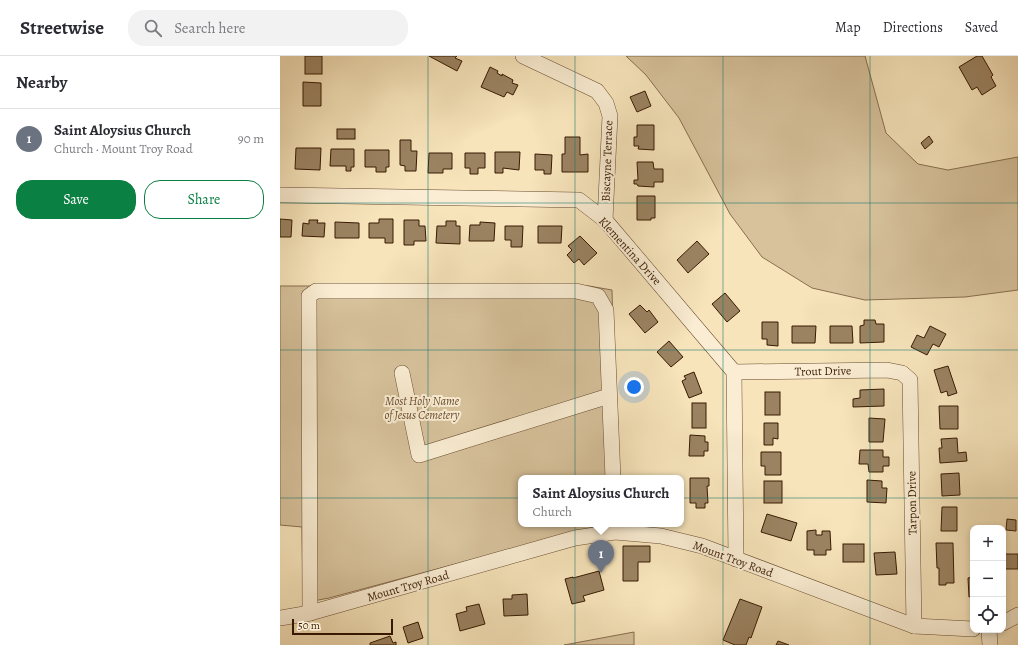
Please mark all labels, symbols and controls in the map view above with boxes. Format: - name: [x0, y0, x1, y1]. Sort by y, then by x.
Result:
- search box: [128, 10, 408, 46]
- text: Streetwise: [20, 15, 104, 41]
- icon: search: [142, 17, 164, 39]
- text: Search here: [174, 18, 245, 38]
- text: Map: [835, 18, 861, 37]
- text: Directions: [883, 18, 943, 37]
- text: Saved: [965, 18, 998, 37]
- text: Nearby: [16, 71, 67, 94]
- text: Saint Aloysius Church: [54, 120, 191, 140]
- street label: Biscayne Terrace: [598, 120, 616, 202]
- text: 1: [27, 130, 31, 147]
- text: 90 m: [238, 130, 264, 147]
- text: Church · Mount Troy Road: [54, 140, 193, 157]
- button: Save: [16, 180, 136, 219]
- button: Share: [144, 180, 264, 219]
- street label: Klementina Drive: [595, 213, 665, 289]
- street label: Trout Drive: [795, 363, 851, 379]
- your location: [624, 377, 644, 397]
- park label: Most Holy Name of Jesus Cemetery: [384, 393, 460, 423]
- street label: Tarpon Drive: [903, 471, 921, 535]
- popup: [518, 475, 684, 527]
- text: Saint Aloysius Church: [533, 483, 669, 503]
- text: Church: [533, 503, 572, 520]
- map controls: [970, 525, 1006, 633]
- button: +: [970, 525, 1006, 561]
- street label: Mount Troy Road: [691, 537, 776, 581]
- pin: 1: [588, 540, 614, 573]
- button: −: [970, 561, 1006, 597]
- street label: Mount Troy Road: [365, 567, 451, 605]
- button: locate: [970, 597, 1006, 633]
- scale bar: [292, 617, 393, 636]
- text: 50 m: [298, 618, 320, 633]

